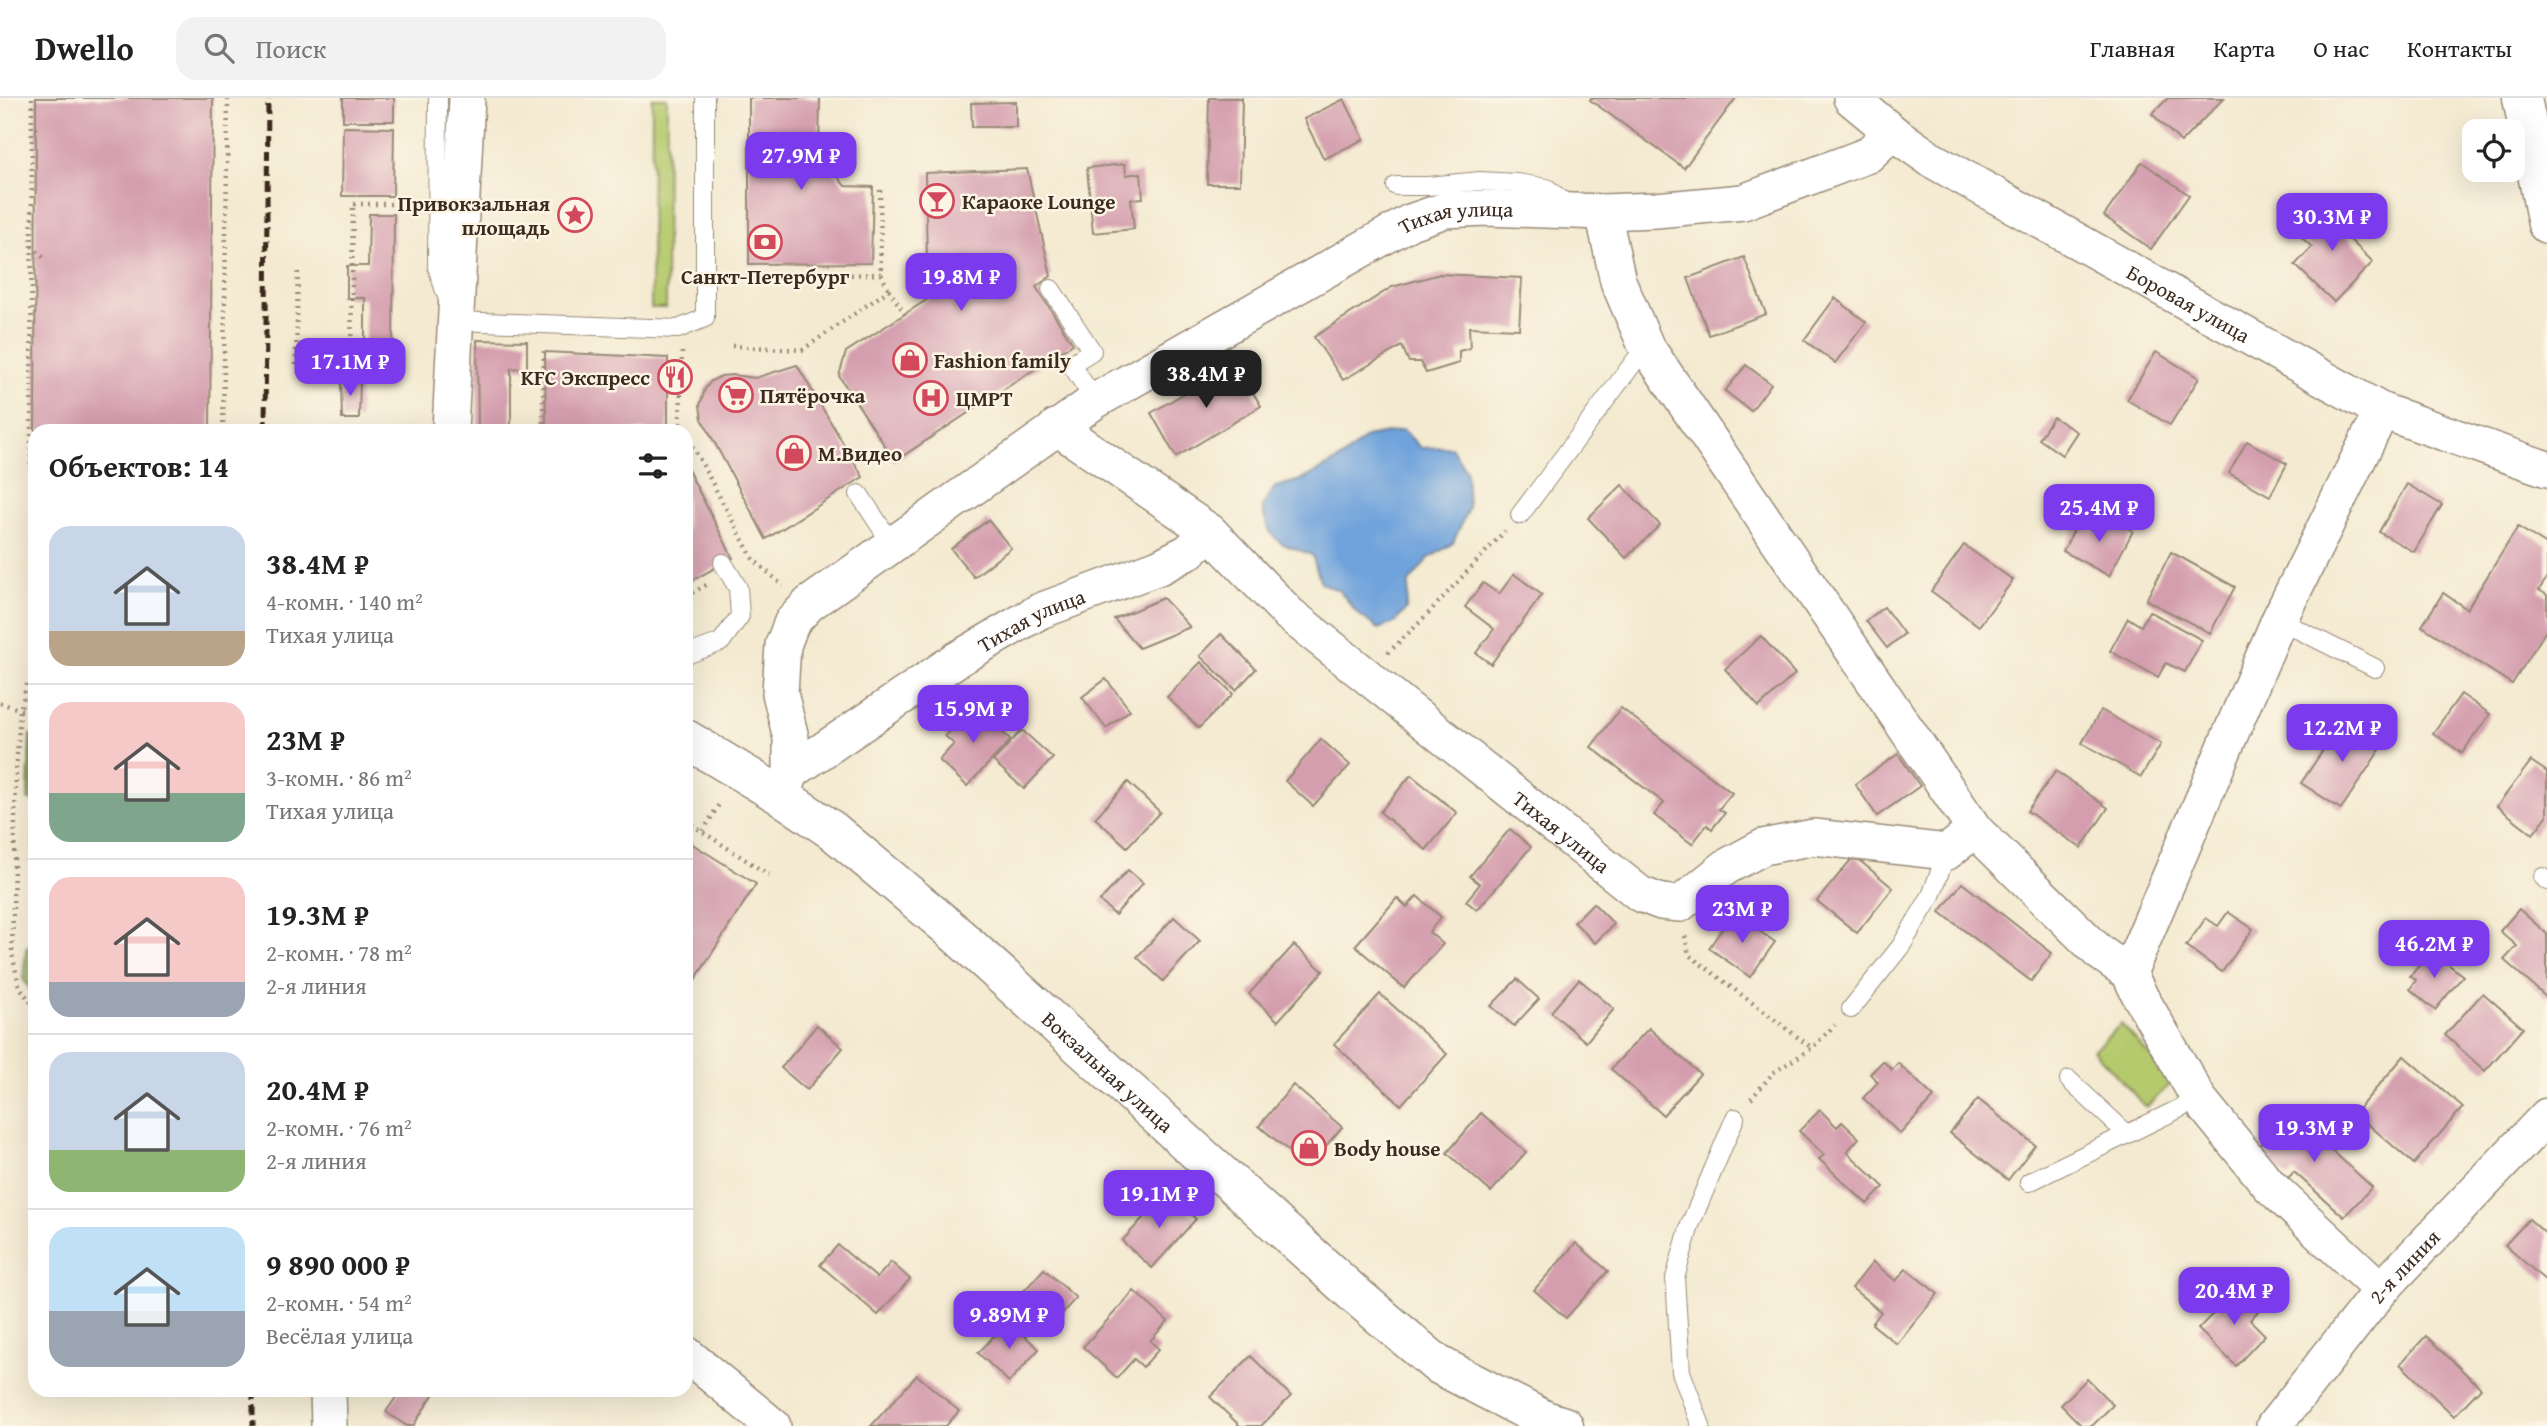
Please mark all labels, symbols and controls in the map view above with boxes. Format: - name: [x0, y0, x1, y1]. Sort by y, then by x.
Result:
- search box: [176, 17, 666, 80]
- text: Dwello: [35, 24, 134, 72]
- icon: search: [200, 29, 238, 67]
- text: Поиск: [256, 29, 326, 68]
- text: Главная: [2090, 31, 2175, 66]
- text: Карта: [2213, 31, 2275, 66]
- text: О нас: [2313, 31, 2369, 66]
- text: Контакты: [2407, 31, 2512, 66]
- map controls: [2462, 119, 2525, 182]
- button: locate: [2462, 119, 2525, 182]
- pin: 27.9M ₽: [736, 132, 866, 192]
- text: 27.9M ₽: [761, 138, 841, 171]
- bar icon: Караоке Lounge: [918, 182, 956, 220]
- place label: Караоке Lounge: [962, 186, 1116, 217]
- place label: Привокзальная площадь: [398, 188, 550, 243]
- street label: Тихая улица: [1392, 192, 1514, 241]
- pin: 30.3M ₽: [2267, 194, 2397, 253]
- place icon: Привокзальная площадь: [556, 196, 594, 234]
- text: 30.3M ₽: [2292, 199, 2372, 232]
- bank icon: Санкт-Петербург: [746, 223, 784, 261]
- pin: 19.8M ₽: [896, 254, 1026, 313]
- street label: Боровая улица: [2121, 256, 2256, 350]
- text: 19.8M ₽: [921, 259, 1001, 292]
- place label: Санкт-Петербург: [681, 261, 850, 292]
- pin: 17.1M ₽: [285, 338, 415, 398]
- shop icon: Fashion family: [891, 341, 929, 379]
- text: 17.1M ₽: [310, 344, 390, 377]
- place label: Fashion family: [934, 345, 1071, 376]
- pin: 38.4M ₽: [1141, 350, 1271, 410]
- text: 38.4M ₽: [1166, 356, 1246, 389]
- restaurant icon: KFC Экспресс: [656, 358, 694, 396]
- place label: KFC Экспресс: [521, 362, 650, 393]
- supermarket icon: Пятёрочка: [717, 376, 755, 414]
- hospital icon: ЦМРТ: [912, 379, 950, 417]
- place label: Пятёрочка: [760, 380, 866, 411]
- place label: ЦМРТ: [956, 383, 1013, 414]
- shop icon: М.Видео: [775, 434, 813, 472]
- place label: М.Видео: [818, 438, 902, 469]
- text: Объектов: 14: [49, 444, 229, 488]
- icon: filters: [634, 447, 672, 485]
- pin: 25.4M ₽: [2034, 484, 2164, 544]
- text: 25.4M ₽: [2059, 490, 2139, 523]
- text: 38.4M ₽: [266, 541, 369, 585]
- icon: home: [105, 554, 189, 638]
- street label: Тихая улица: [972, 580, 1089, 660]
- text: 4-комн. · 140 m²: [266, 585, 423, 618]
- text: Тихая улица: [266, 618, 394, 651]
- pin: 15.9M ₽: [908, 686, 1038, 745]
- text: 15.9M ₽: [933, 691, 1013, 724]
- pin: 12.2M ₽: [2277, 704, 2407, 764]
- text: 12.2M ₽: [2302, 710, 2382, 743]
- text: 23M ₽: [266, 717, 345, 761]
- icon: home: [105, 730, 189, 814]
- text: 3-комн. · 86 m²: [266, 761, 412, 794]
- street label: Тихая улица: [1506, 783, 1617, 880]
- text: Тихая улица: [266, 794, 394, 827]
- pin: 23M ₽: [1693, 886, 1791, 945]
- text: 23M ₽: [1712, 891, 1772, 924]
- text: 19.3M ₽: [266, 892, 369, 936]
- icon: home: [105, 905, 189, 989]
- pin: 46.2M ₽: [2369, 920, 2499, 980]
- text: 46.2M ₽: [2394, 926, 2474, 959]
- text: 2-комн. · 78 m²: [266, 936, 412, 969]
- text: 2-я линия: [266, 969, 367, 1002]
- street label: Вокзальная улица: [1035, 1004, 1181, 1140]
- text: 20.4M ₽: [266, 1067, 369, 1111]
- icon: home: [105, 1080, 189, 1164]
- pin: 19.3M ₽: [2249, 1104, 2379, 1164]
- text: 19.3M ₽: [2274, 1110, 2354, 1143]
- text: 2-комн. · 76 m²: [266, 1111, 412, 1144]
- shop icon: Body house: [1290, 1129, 1328, 1167]
- place label: Body house: [1334, 1133, 1441, 1164]
- text: 2-я линия: [266, 1144, 367, 1177]
- pin: 19.1M ₽: [1094, 1170, 1224, 1230]
- text: 19.1M ₽: [1119, 1176, 1199, 1209]
- street label: 2-я линия: [2361, 1222, 2447, 1310]
- text: 9 890 000 ₽: [266, 1242, 410, 1286]
- icon: home: [105, 1255, 189, 1339]
- pin: 20.4M ₽: [2169, 1268, 2299, 1327]
- text: 20.4M ₽: [2194, 1273, 2274, 1306]
- text: 2-комн. · 54 m²: [266, 1286, 412, 1319]
- pin: 9.89M ₽: [944, 1292, 1074, 1351]
- text: 9.89M ₽: [969, 1297, 1049, 1330]
- text: Весёлая улица: [266, 1319, 413, 1352]

